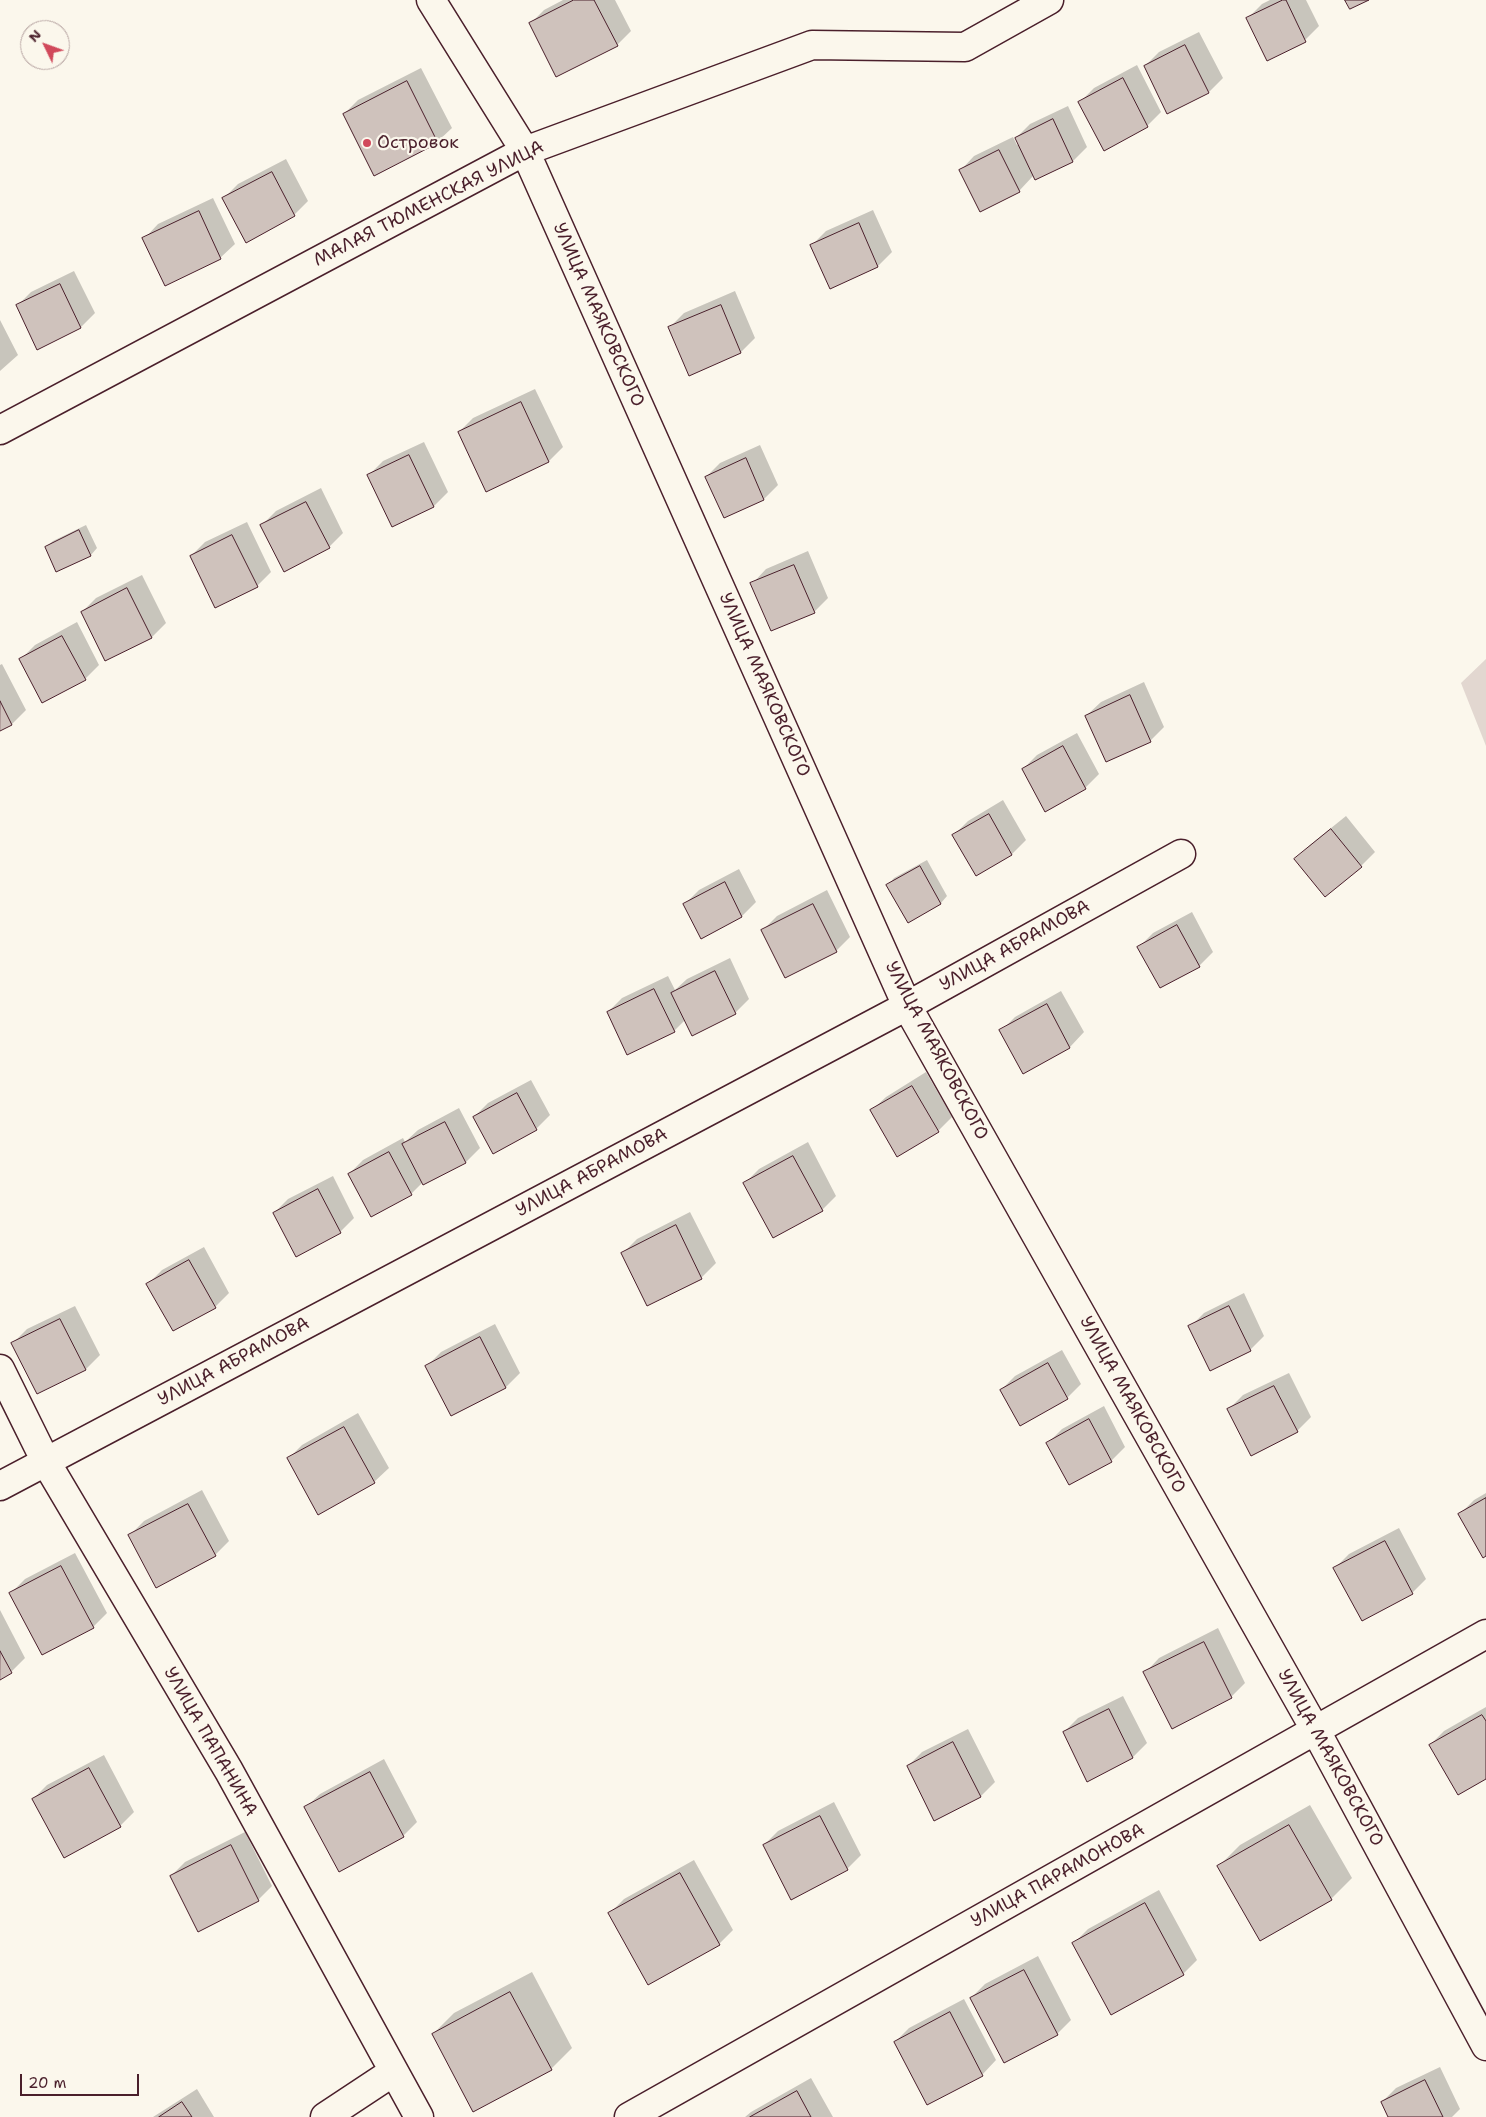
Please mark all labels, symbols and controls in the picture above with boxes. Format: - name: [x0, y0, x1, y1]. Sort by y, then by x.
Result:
- north arrow: [20, 20, 70, 70]
- text: N: [24, 25, 45, 46]
- place label: Островок: [377, 132, 459, 154]
- street label: МАЛАЯ ТЮМЕНСКАЯ УЛИЦА: [310, 136, 548, 272]
- marker: Островок: [361, 137, 373, 149]
- street label: УЛИЦА МАЯКОВСКОГО: [548, 220, 648, 410]
- street label: УЛИЦА МАЯКОВСКОГО: [714, 590, 814, 780]
- street label: УЛИЦА АБРАМОВА: [936, 896, 1094, 996]
- street label: УЛИЦА МАЯКОВСКОГО: [880, 958, 992, 1144]
- street label: УЛИЦА АБРАМОВА: [513, 1124, 671, 1222]
- street label: УЛИЦА АБРАМОВА: [155, 1313, 313, 1411]
- street label: УЛИЦА МАЯКОВСКОГО: [1074, 1313, 1190, 1497]
- street label: УЛИЦА ПАПАНИНА: [158, 1664, 262, 1820]
- street label: УЛИЦА МАЯКОВСКОГО: [1272, 1666, 1388, 1850]
- street label: УЛИЦА ПАРАМОНОВА: [967, 1819, 1149, 1933]
- scale bar: [22, 2064, 141, 2096]
- text: 20 m: [28, 2073, 67, 2093]

